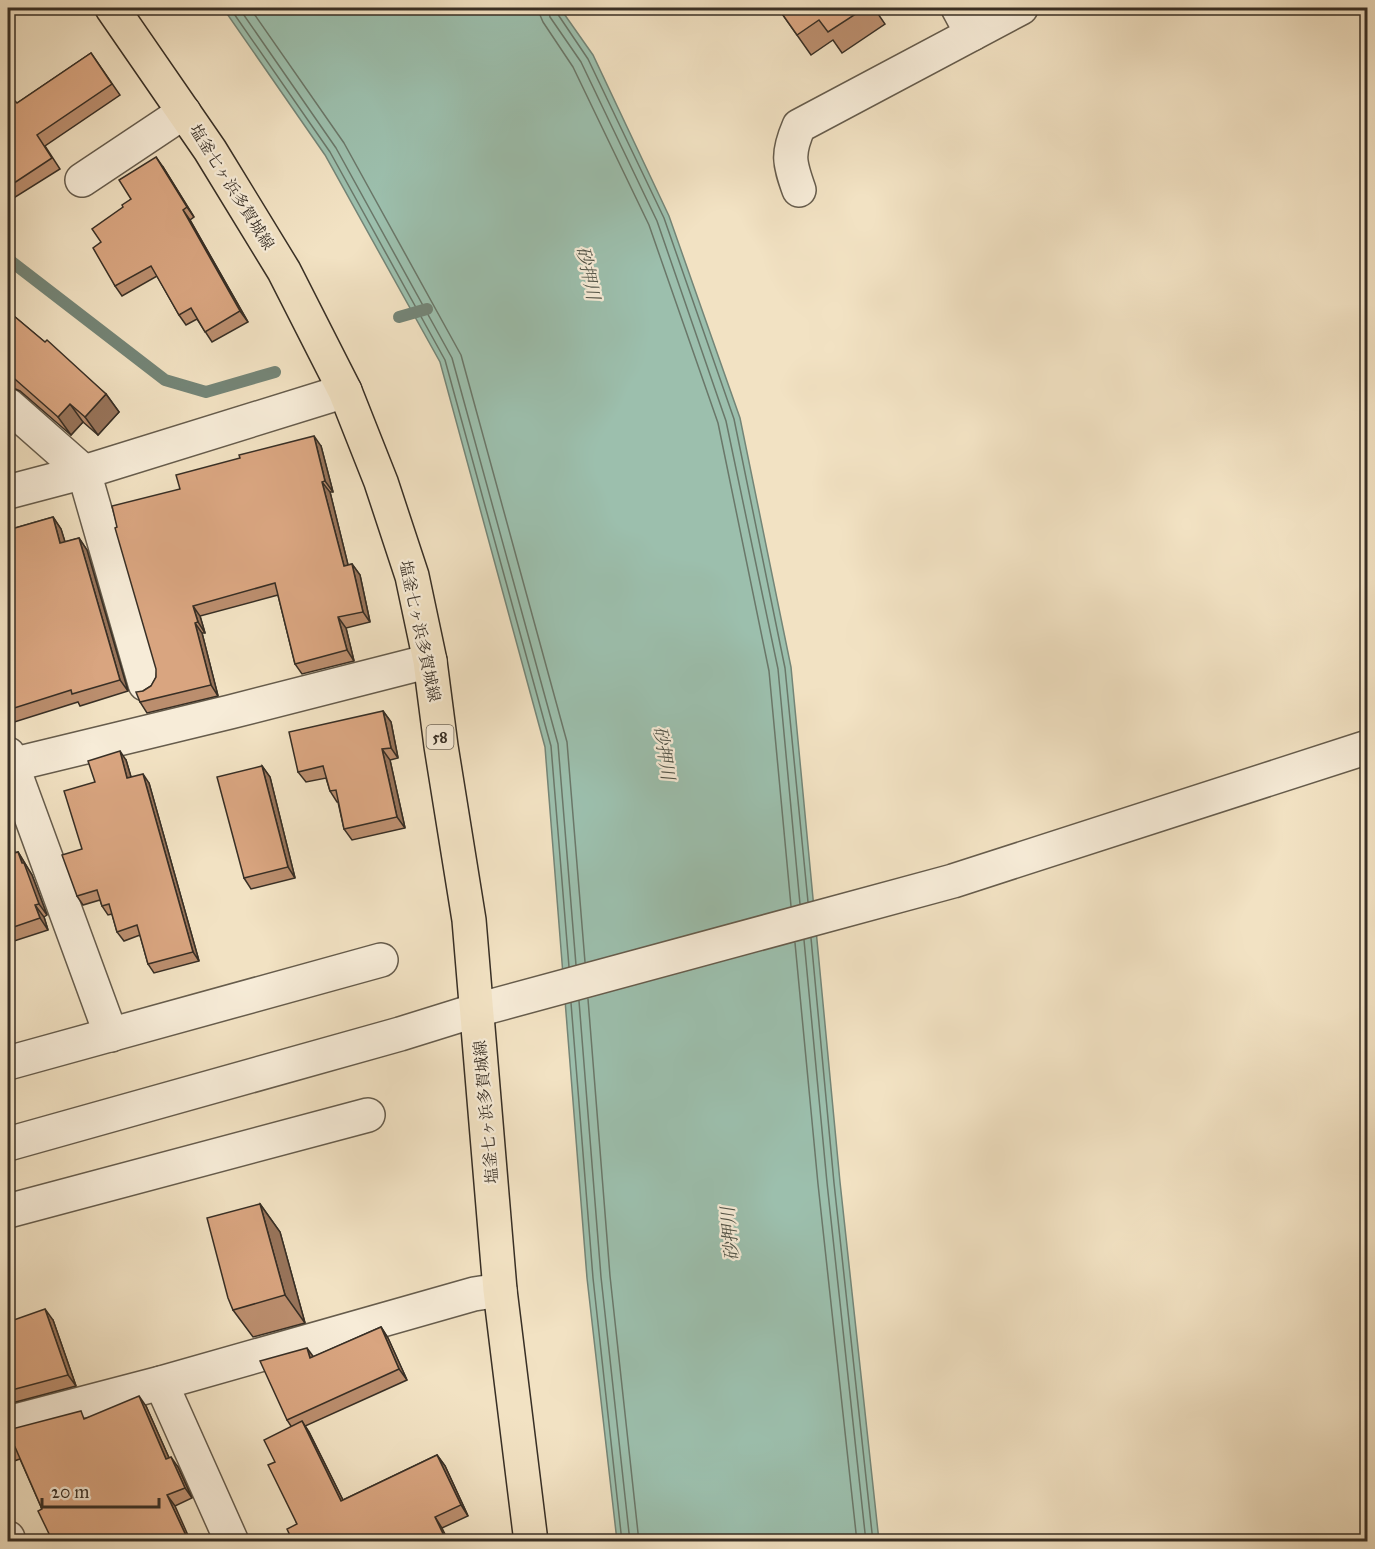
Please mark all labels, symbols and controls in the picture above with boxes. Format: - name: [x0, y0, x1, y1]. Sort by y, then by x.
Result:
- street label: 塩釜七ヶ浜多賀城線: [186, 121, 278, 253]
- water label: 砂押川: [572, 244, 605, 304]
- street label: 塩釜七ヶ浜多賀城線: [396, 559, 444, 703]
- road number: 58: [426, 725, 454, 749]
- water label: 砂押川: [649, 725, 679, 783]
- street label: 塩釜七ヶ浜多賀城線: [470, 1039, 502, 1185]
- water label: 砂押川: [717, 1204, 743, 1262]
- scale bar: [42, 1471, 159, 1509]
- text: 20 m: [51, 1481, 89, 1503]

